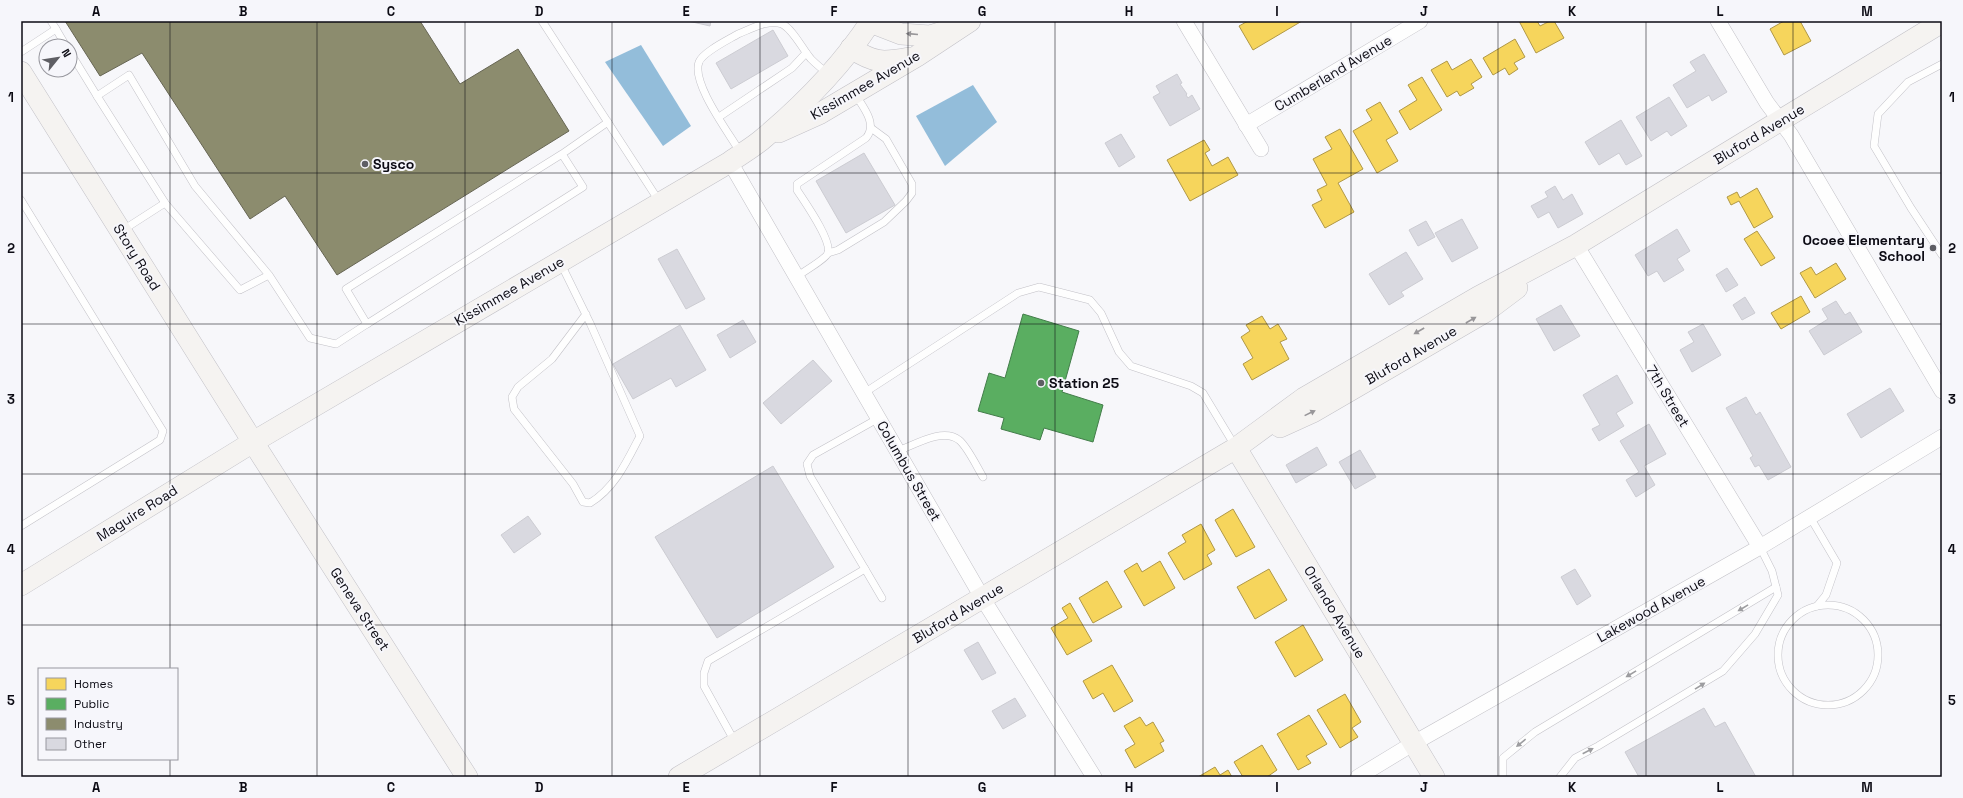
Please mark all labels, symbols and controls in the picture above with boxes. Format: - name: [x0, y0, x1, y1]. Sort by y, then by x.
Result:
- text: A: [92, 3, 101, 20]
- text: B: [239, 3, 248, 20]
- text: C: [387, 3, 395, 20]
- text: D: [535, 3, 544, 20]
- text: E: [682, 3, 690, 20]
- text: F: [831, 3, 838, 20]
- text: G: [978, 3, 986, 20]
- text: H: [1125, 3, 1133, 20]
- text: I: [1275, 3, 1279, 20]
- text: J: [1420, 3, 1428, 20]
- text: K: [1568, 3, 1577, 20]
- text: L: [1716, 3, 1724, 20]
- text: M: [1861, 3, 1873, 20]
- one-way arrow: [906, 31, 918, 38]
- street label: Cumberland Avenue: [1271, 31, 1395, 115]
- north arrow: [38, 38, 78, 78]
- text: N: [59, 46, 75, 60]
- street label: Kissimmee Avenue: [807, 46, 923, 124]
- text: 1: [8, 89, 14, 106]
- text: 1: [1949, 89, 1955, 106]
- street label: Bluford Avenue: [1710, 100, 1808, 168]
- place label: Sysco: [373, 155, 414, 173]
- marker: Sysco: [360, 159, 370, 169]
- street label: Story Road: [109, 220, 165, 294]
- place label: Ocoee Elementary School: [1802, 231, 1925, 265]
- text: 2: [7, 240, 15, 257]
- text: 2: [1948, 240, 1956, 257]
- marker: Ocoee Elementary School: [1928, 243, 1938, 253]
- street label: Kissimmee Avenue: [451, 252, 567, 330]
- one-way arrow: [1465, 316, 1476, 323]
- street label: Bluford Avenue: [1362, 322, 1460, 388]
- one-way arrow: [1413, 328, 1425, 335]
- street label: 7th Street: [1642, 362, 1694, 430]
- place label: Station 25: [1049, 374, 1119, 392]
- marker: Station 25: [1036, 378, 1046, 388]
- text: 3: [7, 391, 15, 408]
- text: 3: [1948, 391, 1956, 408]
- one-way arrow: [1304, 410, 1315, 416]
- street label: Columbus Street: [873, 418, 945, 524]
- street label: Maguire Road: [93, 481, 181, 545]
- text: 4: [7, 541, 15, 558]
- text: 4: [1948, 541, 1956, 558]
- street label: Orlando Avenue: [1300, 562, 1370, 662]
- street label: Geneva Street: [326, 564, 394, 654]
- street label: Lakewood Avenue: [1594, 572, 1708, 646]
- street label: Bluford Avenue: [909, 579, 1007, 647]
- one-way arrow: [1737, 604, 1749, 611]
- legend: [38, 668, 178, 760]
- one-way arrow: [1625, 671, 1637, 678]
- text: Homes: [74, 676, 113, 692]
- one-way arrow: [1694, 682, 1706, 689]
- text: 5: [7, 692, 15, 709]
- text: 5: [1948, 692, 1956, 709]
- text: Public: [74, 696, 109, 712]
- text: Industry: [74, 716, 123, 732]
- text: Other: [74, 736, 107, 752]
- one-way arrow: [1516, 739, 1527, 747]
- one-way arrow: [1582, 748, 1594, 754]
- text: A: [92, 779, 101, 796]
- text: B: [239, 779, 248, 796]
- text: C: [387, 779, 395, 796]
- text: D: [535, 779, 544, 796]
- text: E: [682, 779, 690, 796]
- text: F: [831, 779, 838, 796]
- text: G: [978, 779, 986, 796]
- text: H: [1125, 779, 1133, 796]
- text: I: [1275, 779, 1279, 796]
- text: J: [1420, 779, 1428, 796]
- text: K: [1568, 779, 1577, 796]
- text: L: [1716, 779, 1724, 796]
- text: M: [1861, 779, 1873, 796]

